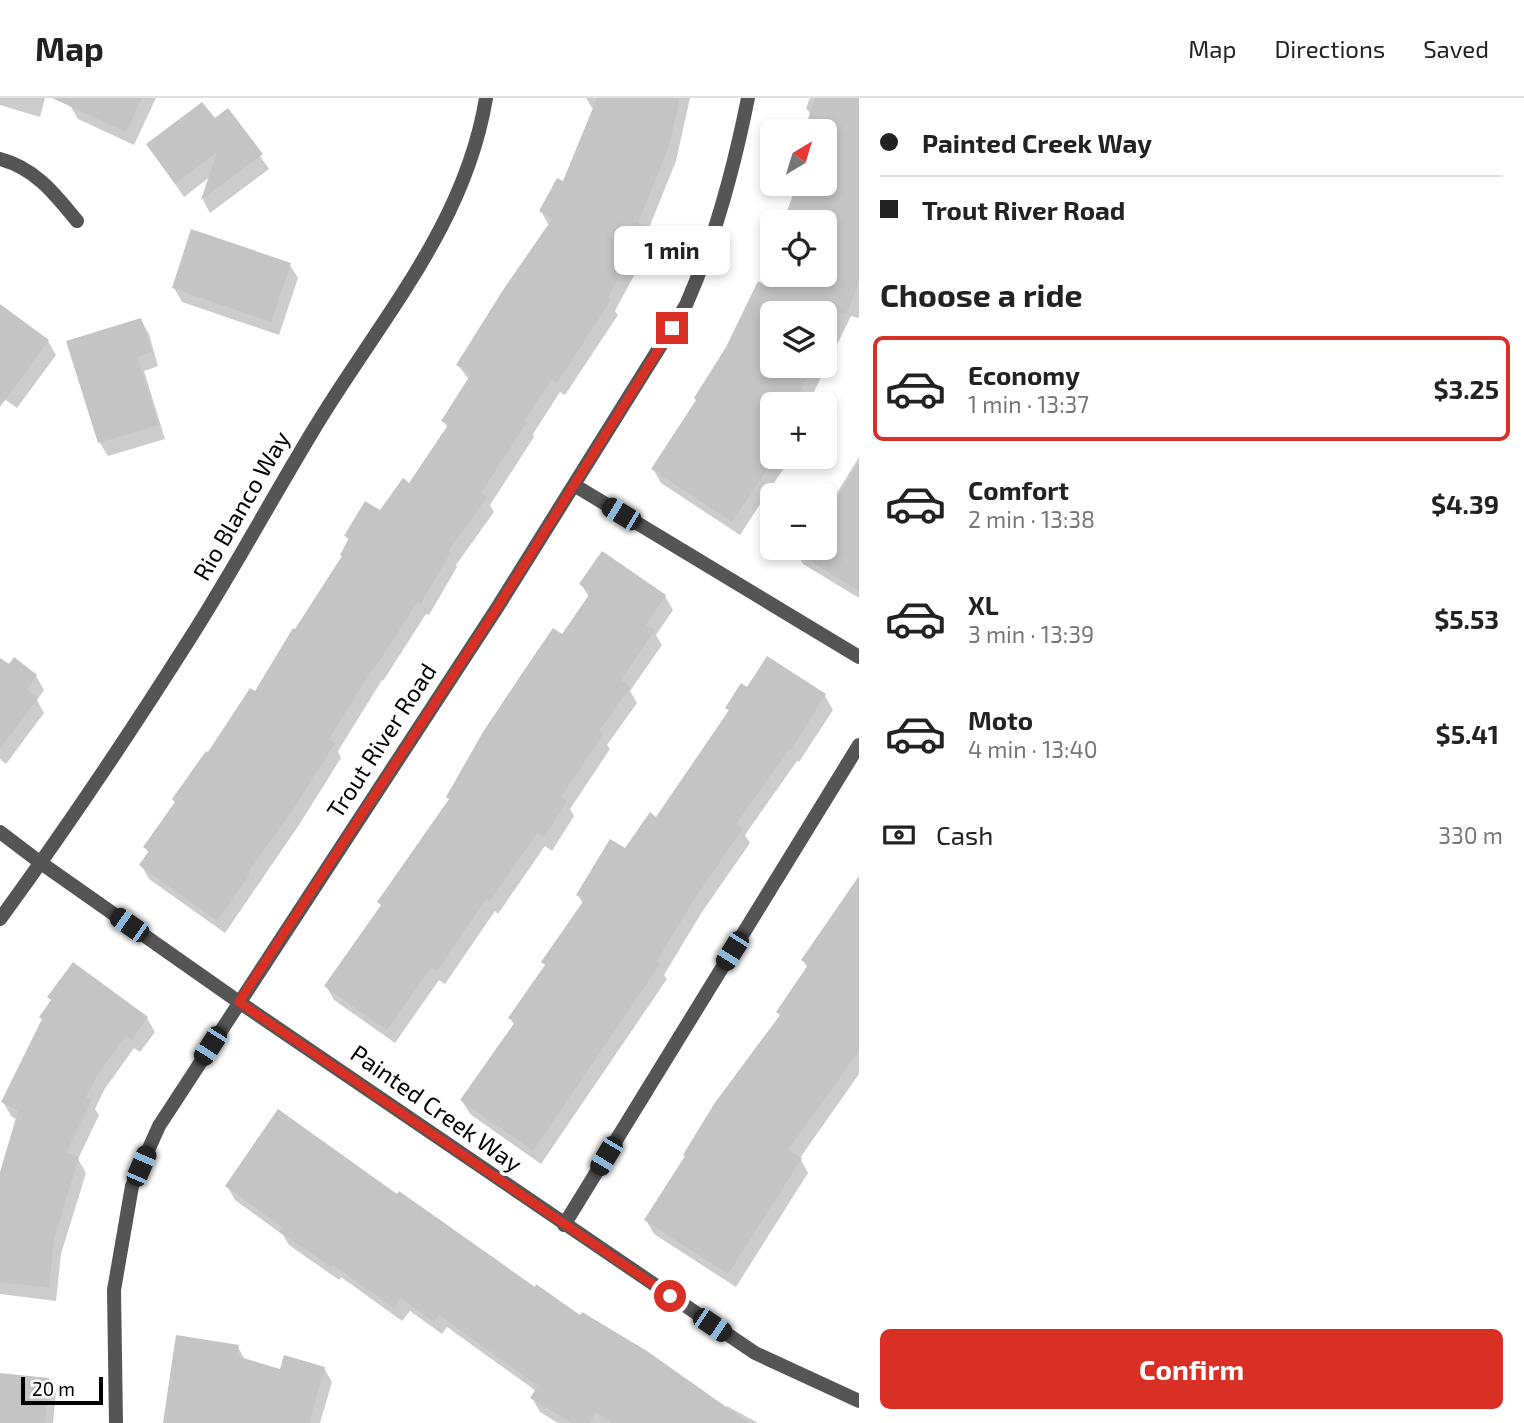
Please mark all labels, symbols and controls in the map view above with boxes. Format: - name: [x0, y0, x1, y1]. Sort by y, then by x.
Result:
- text: Map: [35, 28, 104, 68]
- text: Map: [1188, 34, 1236, 63]
- text: Directions: [1274, 34, 1385, 63]
- text: Saved: [1423, 34, 1489, 63]
- north arrow: [760, 119, 836, 196]
- map controls: [760, 119, 837, 560]
- text: Painted Creek Way: [922, 127, 1152, 158]
- text: Trout River Road: [922, 194, 1125, 225]
- button: locate: [760, 210, 837, 287]
- callout: 1 min: [614, 226, 730, 275]
- text: 1 min: [644, 236, 700, 264]
- text: Choose a ride: [880, 275, 1083, 313]
- button: layers: [760, 301, 837, 378]
- route end: [656, 312, 688, 344]
- icon: car: [884, 357, 947, 420]
- text: Economy: [968, 359, 1080, 390]
- text: $3.25: [1433, 373, 1499, 404]
- text: 1 min · 13:37: [968, 390, 1089, 418]
- button: +: [760, 392, 837, 469]
- street label: Rio Blanco Way: [186, 425, 295, 585]
- icon: car: [884, 472, 947, 535]
- text: Comfort: [968, 474, 1069, 505]
- button: −: [760, 483, 837, 560]
- text: $4.39: [1431, 488, 1499, 519]
- car: [598, 494, 645, 534]
- text: 2 min · 13:38: [968, 505, 1095, 533]
- icon: car: [884, 587, 947, 650]
- text: XL: [968, 589, 999, 620]
- text: $5.53: [1434, 603, 1499, 634]
- text: 3 min · 13:39: [968, 620, 1094, 648]
- street label: Trout River Road: [320, 657, 442, 823]
- icon: car: [884, 702, 947, 765]
- text: Moto: [968, 704, 1033, 735]
- text: $5.41: [1436, 718, 1499, 749]
- text: 4 min · 13:40: [968, 735, 1098, 763]
- icon: cash: [880, 816, 918, 854]
- text: Cash: [936, 819, 993, 850]
- text: 330 m: [1438, 821, 1503, 849]
- car: [106, 904, 153, 946]
- car: [712, 928, 753, 974]
- car: [190, 1023, 231, 1069]
- street label: Painted Creek Way: [346, 1038, 528, 1178]
- car: [587, 1133, 626, 1179]
- car: [124, 1143, 159, 1189]
- route start: [654, 1280, 686, 1312]
- car: [689, 1305, 736, 1345]
- button: Confirm: [880, 1329, 1503, 1409]
- scale bar: [21, 1374, 103, 1406]
- text: 20 m: [32, 1377, 75, 1400]

